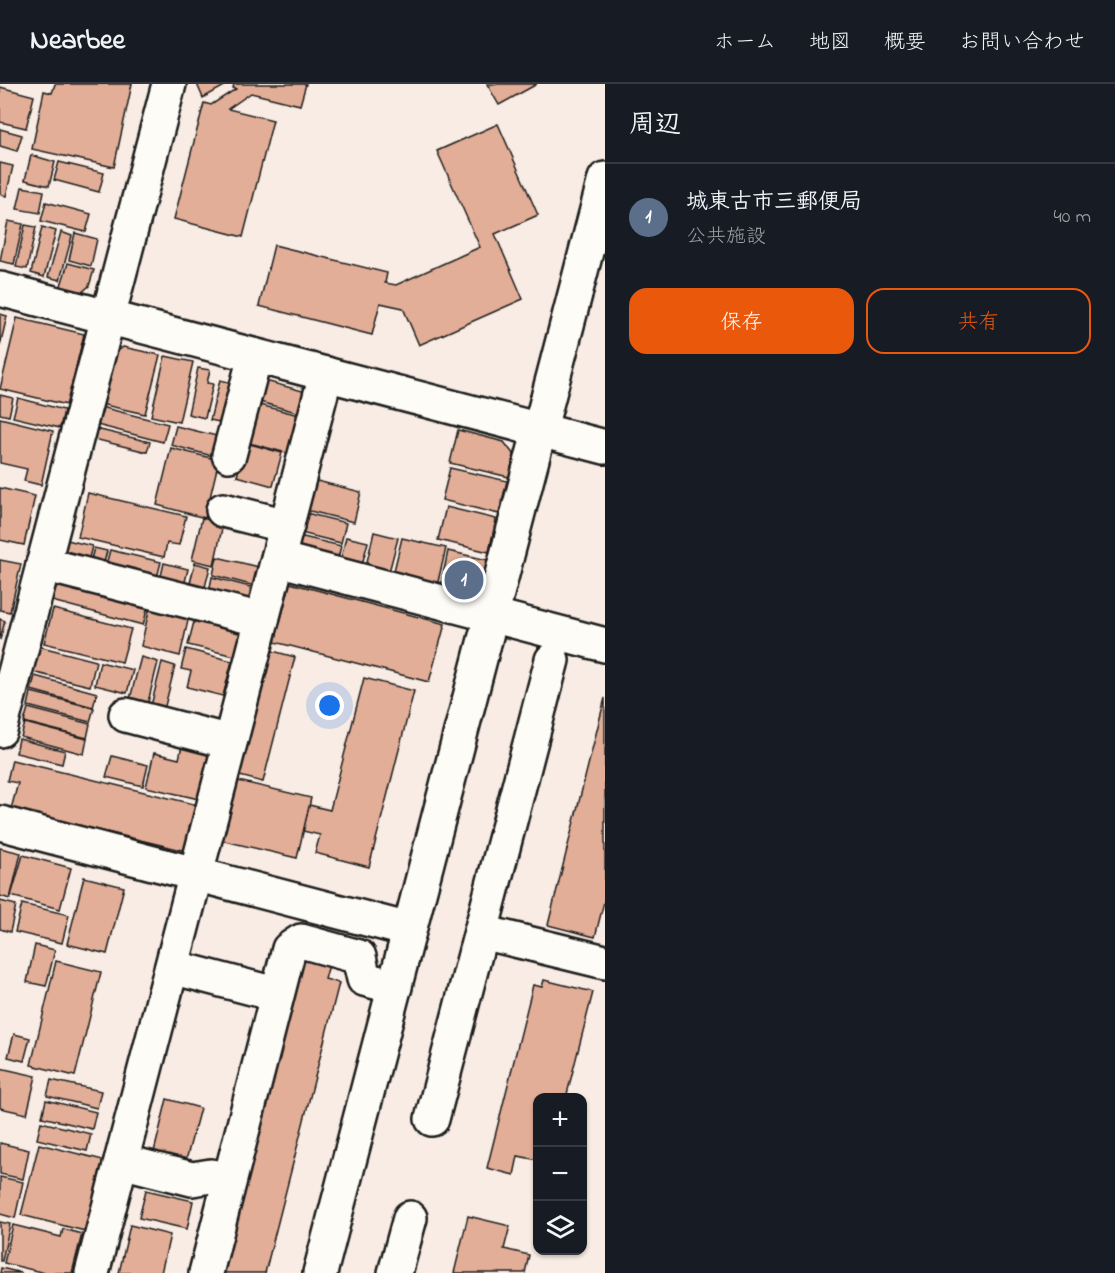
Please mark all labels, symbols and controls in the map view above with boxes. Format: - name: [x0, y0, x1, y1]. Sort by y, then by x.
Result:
- text: Nearbee: [30, 21, 125, 62]
- text: ホーム: [714, 28, 776, 58]
- text: 地図: [809, 28, 851, 58]
- text: 概要: [884, 28, 926, 58]
- text: お問い合わせ: [959, 28, 1085, 58]
- text: 周辺: [629, 107, 681, 145]
- text: 城東古市三郵便局: [686, 187, 862, 219]
- text: 1: [645, 203, 652, 232]
- text: 40 m: [1054, 203, 1091, 232]
- text: 公共施設: [686, 223, 766, 252]
- button: 保存: [629, 288, 854, 354]
- button: 共有: [866, 288, 1091, 354]
- pin: 1: [444, 558, 484, 602]
- your location: [315, 691, 344, 720]
- map controls: [533, 1093, 587, 1255]
- button: +: [533, 1093, 587, 1147]
- button: −: [533, 1147, 587, 1201]
- button: layers: [533, 1201, 587, 1255]

